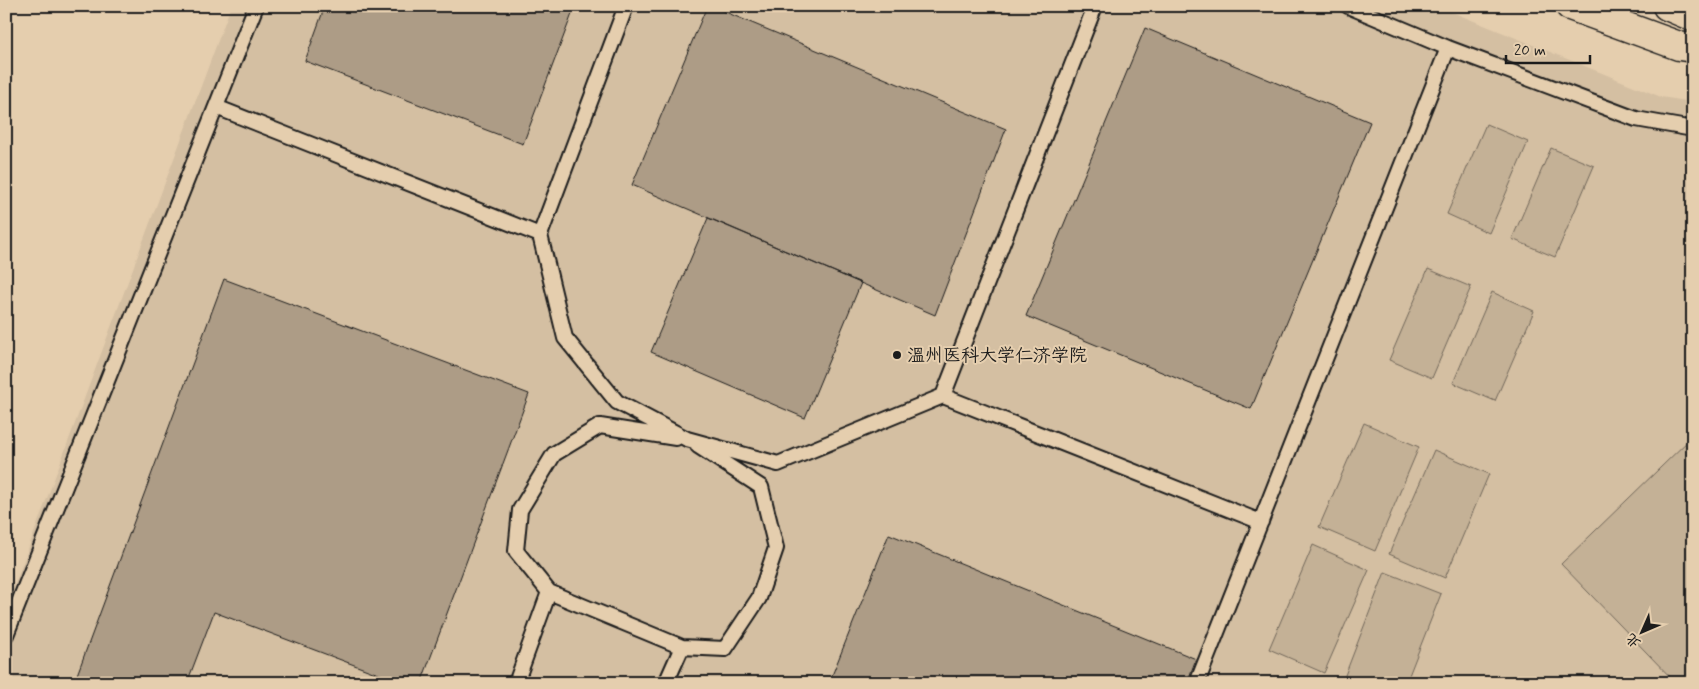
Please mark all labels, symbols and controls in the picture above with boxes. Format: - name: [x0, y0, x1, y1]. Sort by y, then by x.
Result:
- scale bar: [1506, 32, 1590, 64]
- text: 20 m: [1514, 41, 1546, 61]
- place label: 温州医科大学仁济学院: [907, 344, 1087, 368]
- marker: 温州医科大学仁济学院: [891, 349, 903, 361]
- north arrow: [1616, 606, 1666, 656]
- text: 北: [1622, 629, 1645, 652]

